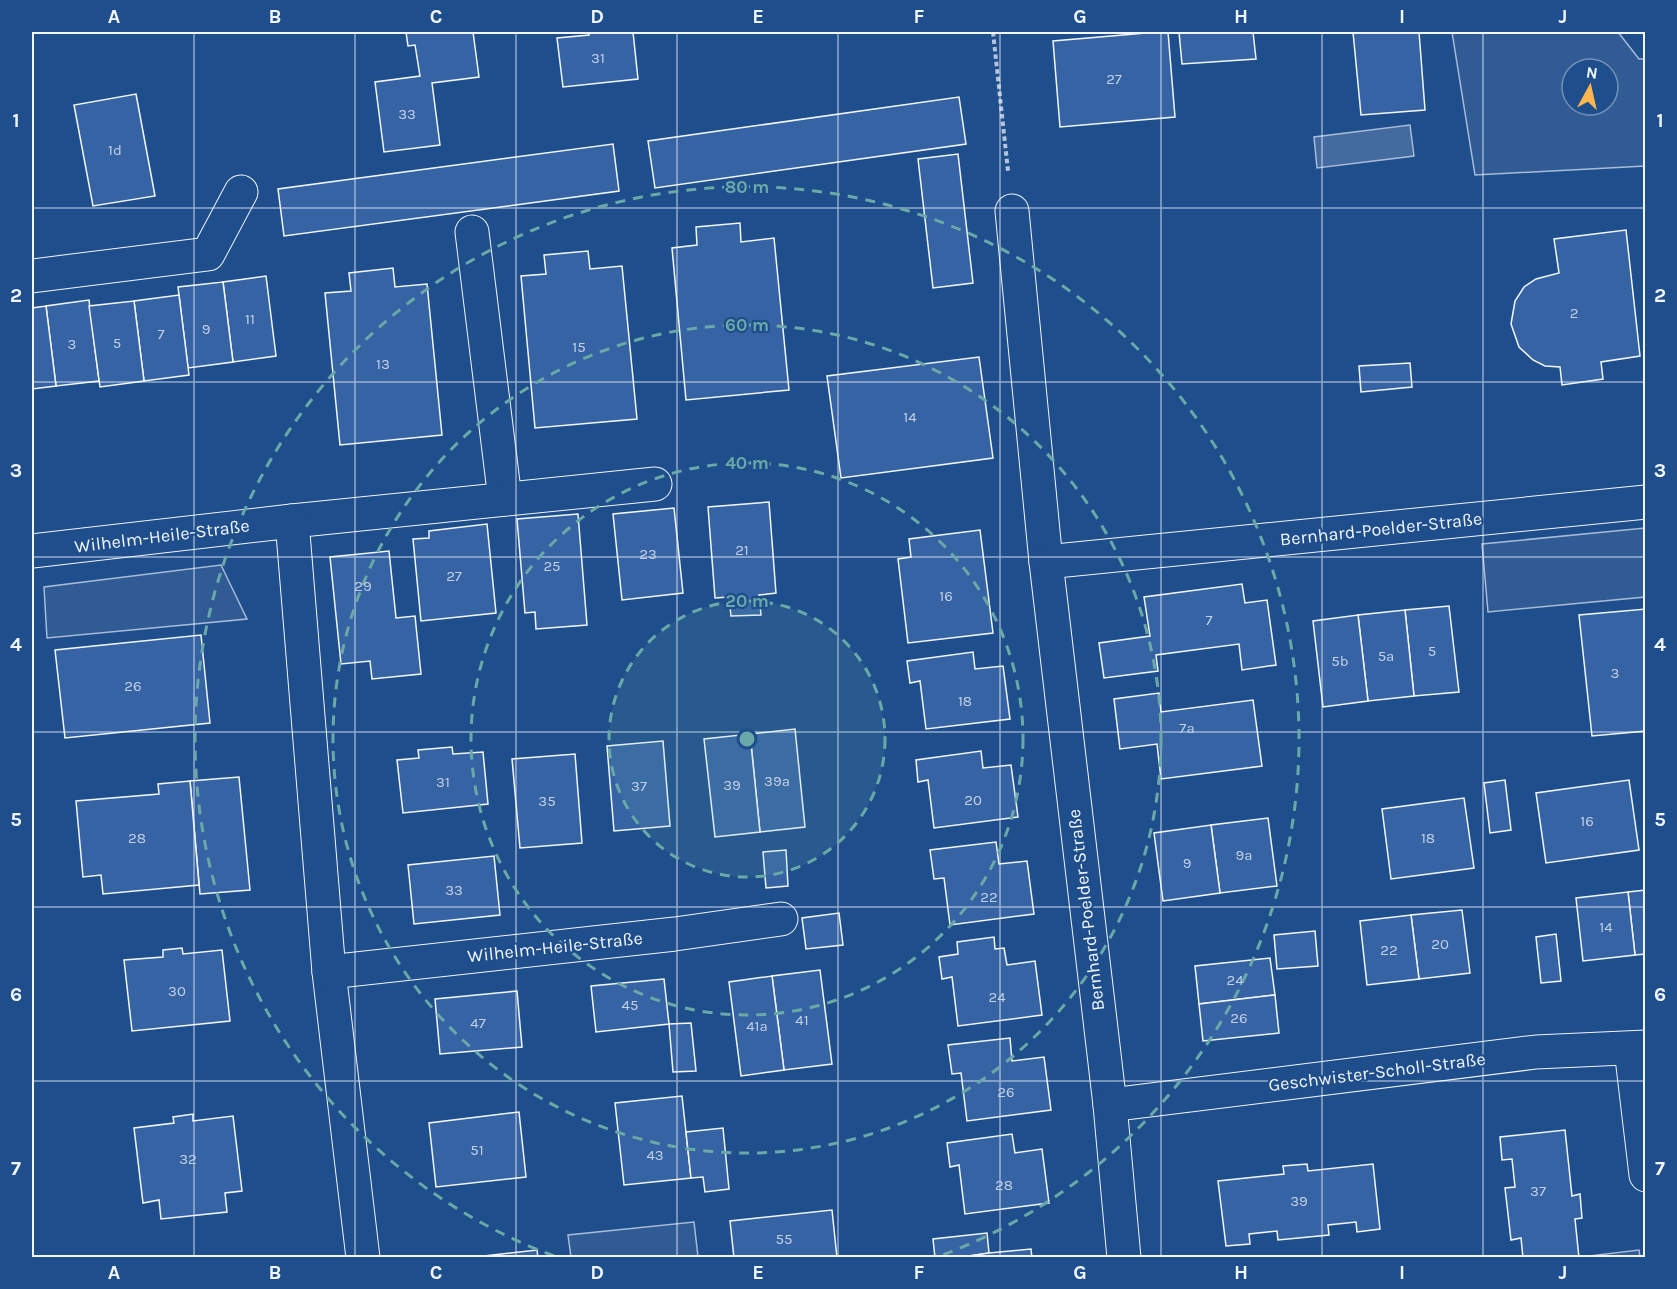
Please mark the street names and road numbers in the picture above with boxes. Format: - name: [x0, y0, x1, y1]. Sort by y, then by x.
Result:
- street label: Bernhard-Poelder-Straße: [1279, 507, 1483, 551]
- street label: Wilhelm-Heile-Straße: [73, 514, 251, 558]
- street label: Bernhard-Poelder-Straße: [1063, 808, 1109, 1012]
- street label: Wilhelm-Heile-Straße: [466, 927, 644, 967]
- street label: Geschwister-Scholl-Straße: [1267, 1048, 1487, 1096]

